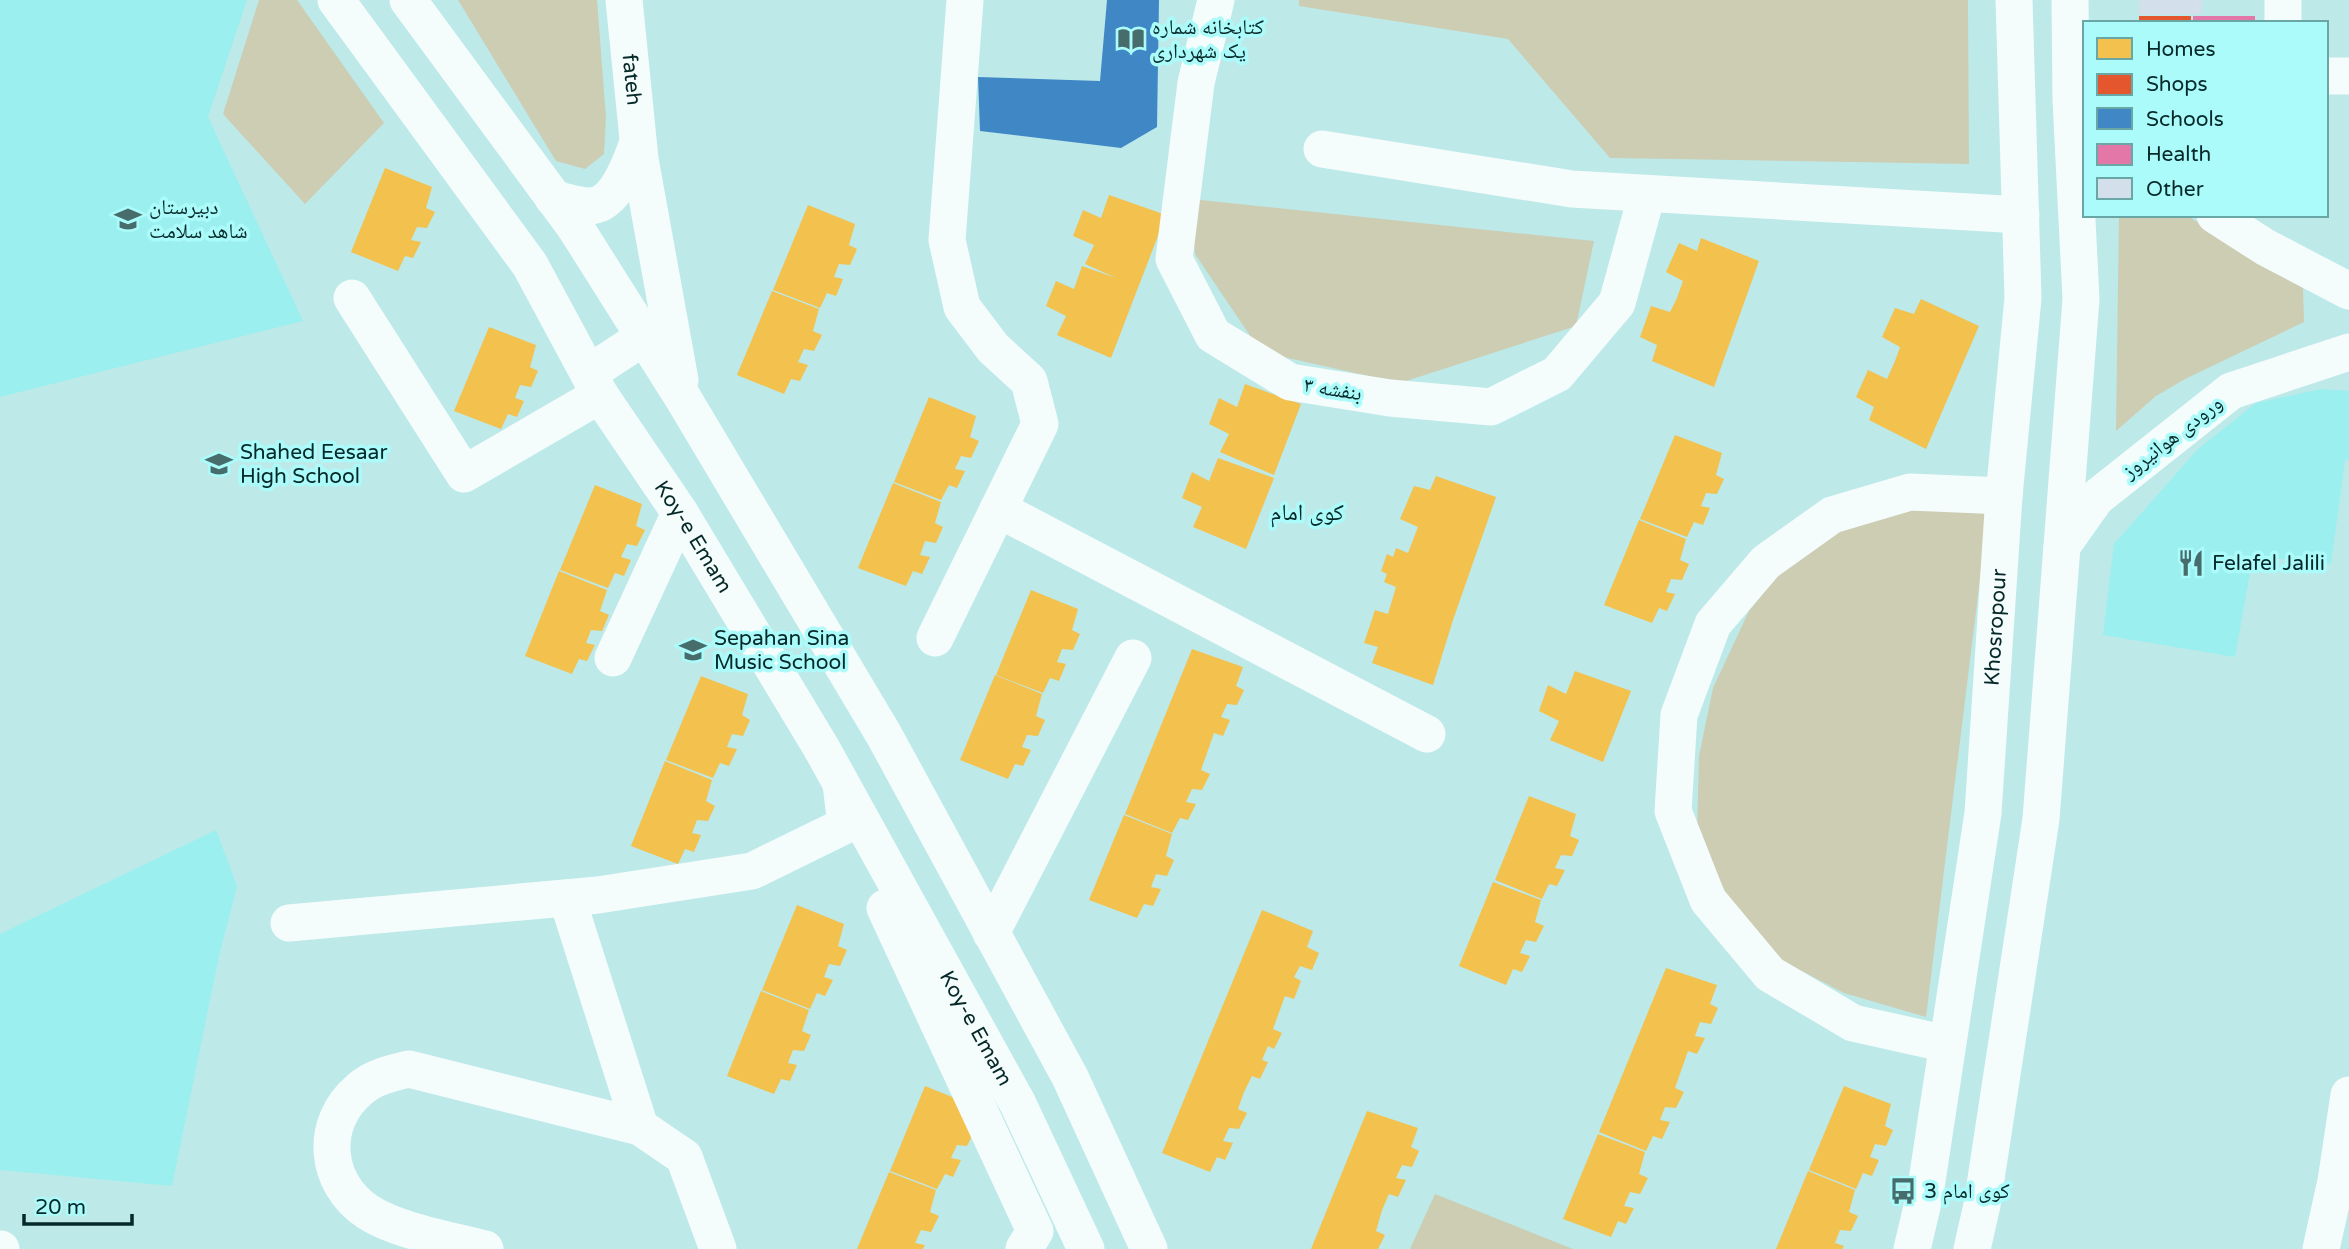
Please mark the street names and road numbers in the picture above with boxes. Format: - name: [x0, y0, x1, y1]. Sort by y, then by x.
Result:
- street label: fateh: [616, 53, 647, 107]
- street label: بنفشه ۳: [1302, 373, 1364, 406]
- street label: ورودی هوانیروز: [2116, 391, 2227, 485]
- street label: Koy-e Emam: [649, 476, 737, 598]
- street label: Khosropour: [1979, 568, 2012, 687]
- street label: Koy-e Emam: [934, 967, 1017, 1090]

